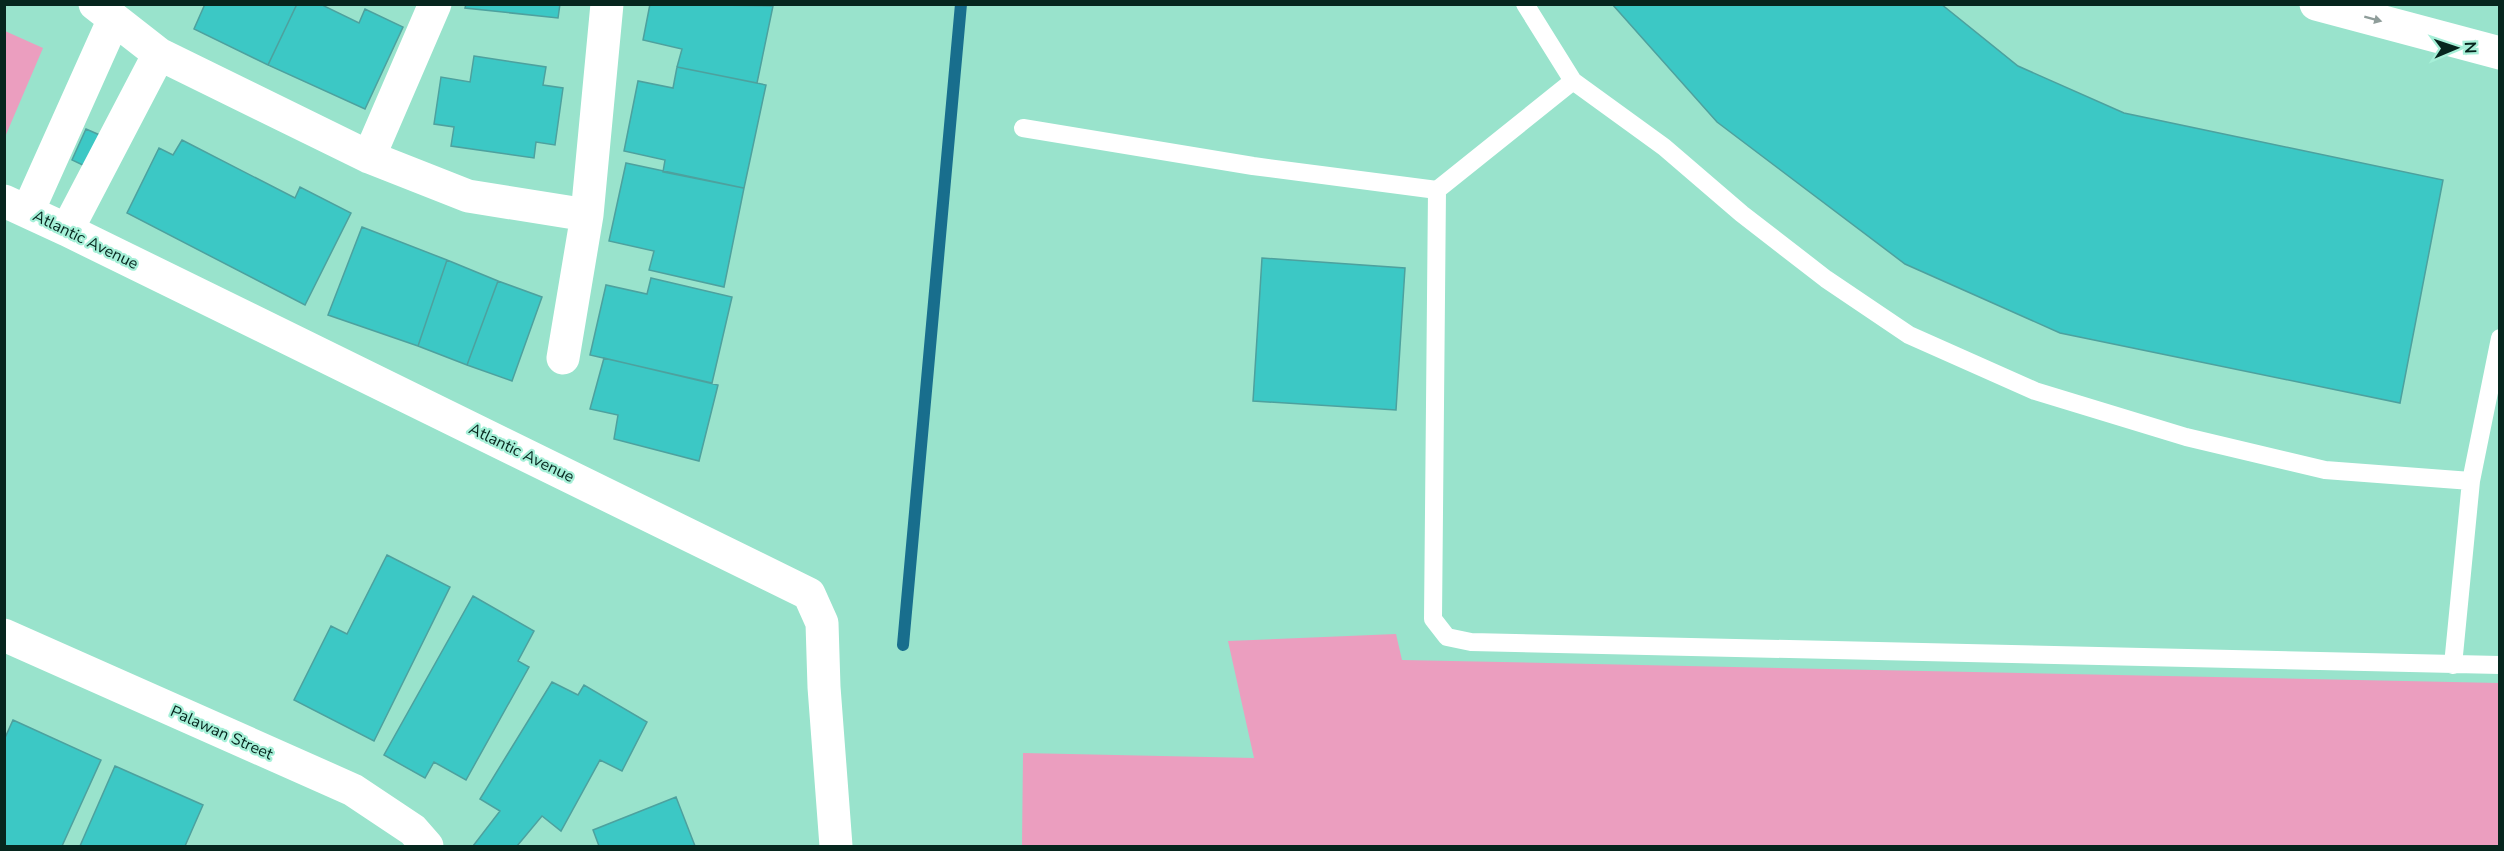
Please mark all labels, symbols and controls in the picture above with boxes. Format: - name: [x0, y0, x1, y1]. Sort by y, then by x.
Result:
- one-way arrow: [2364, 15, 2382, 25]
- north arrow: [2426, 18, 2486, 78]
- text: N: [2459, 41, 2481, 54]
- street label: Atlantic Avenue: [29, 205, 142, 275]
- street label: Atlantic Avenue: [465, 418, 578, 488]
- street label: Palawan Street: [167, 700, 277, 765]

